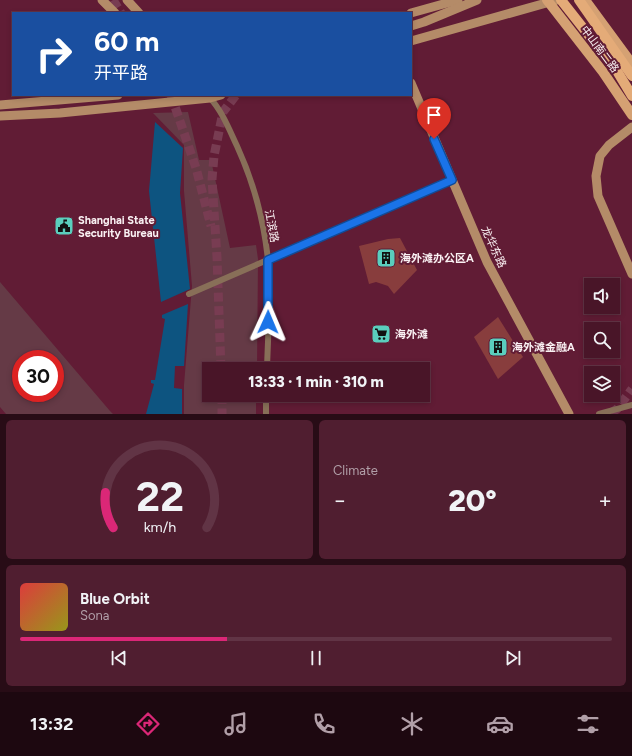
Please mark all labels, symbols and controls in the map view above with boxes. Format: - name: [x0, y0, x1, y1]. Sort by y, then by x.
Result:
- street label: 中山南二路: [578, 23, 621, 75]
- text: 60 m: [94, 24, 159, 58]
- icon: right: [28, 28, 80, 80]
- text: 开平路: [94, 62, 148, 84]
- pin: [417, 98, 451, 139]
- icon: arrive: [423, 104, 445, 126]
- street label: 江滨路: [262, 209, 281, 244]
- place label: Shanghai State Security Bureau: [78, 214, 159, 240]
- public building icon: Shanghai State Security Bureau: [53, 215, 75, 237]
- street label: 龙华东路: [478, 225, 509, 270]
- building icon: 海外滩办公区A: [375, 247, 397, 269]
- place label: 海外滩办公区A: [400, 252, 474, 265]
- map controls: [584, 278, 620, 402]
- button: sound: [584, 278, 620, 314]
- position arrow: [247, 301, 289, 343]
- button: search: [584, 322, 620, 358]
- supermarket icon: 海外滩: [370, 323, 392, 345]
- place label: 海外滩: [395, 328, 428, 341]
- building icon: 海外滩金融A: [487, 336, 509, 358]
- place label: 海外滩金融A: [512, 341, 575, 354]
- speed limit sign: 30: [12, 350, 64, 402]
- button: layers: [584, 366, 620, 402]
- text: 13:33 · 1 min · 310 m: [248, 373, 384, 391]
- text: Climate: [333, 463, 378, 478]
- text: 22: [135, 470, 184, 520]
- text: 20°: [448, 482, 497, 519]
- text: −: [333, 487, 347, 514]
- text: +: [598, 487, 612, 514]
- text: km/h: [143, 517, 176, 535]
- text: Blue Orbit: [80, 590, 150, 608]
- text: Sona: [80, 608, 109, 623]
- icon: previous: [108, 647, 130, 669]
- icon: pause: [305, 647, 327, 669]
- icon: next: [502, 647, 524, 669]
- icon: directions: [134, 710, 162, 738]
- icon: music: [222, 710, 250, 738]
- icon: phone: [310, 710, 338, 738]
- icon: climate: [398, 710, 426, 738]
- icon: car: [486, 710, 514, 738]
- icon: filters: [574, 710, 602, 738]
- text: 13:32: [30, 713, 73, 735]

